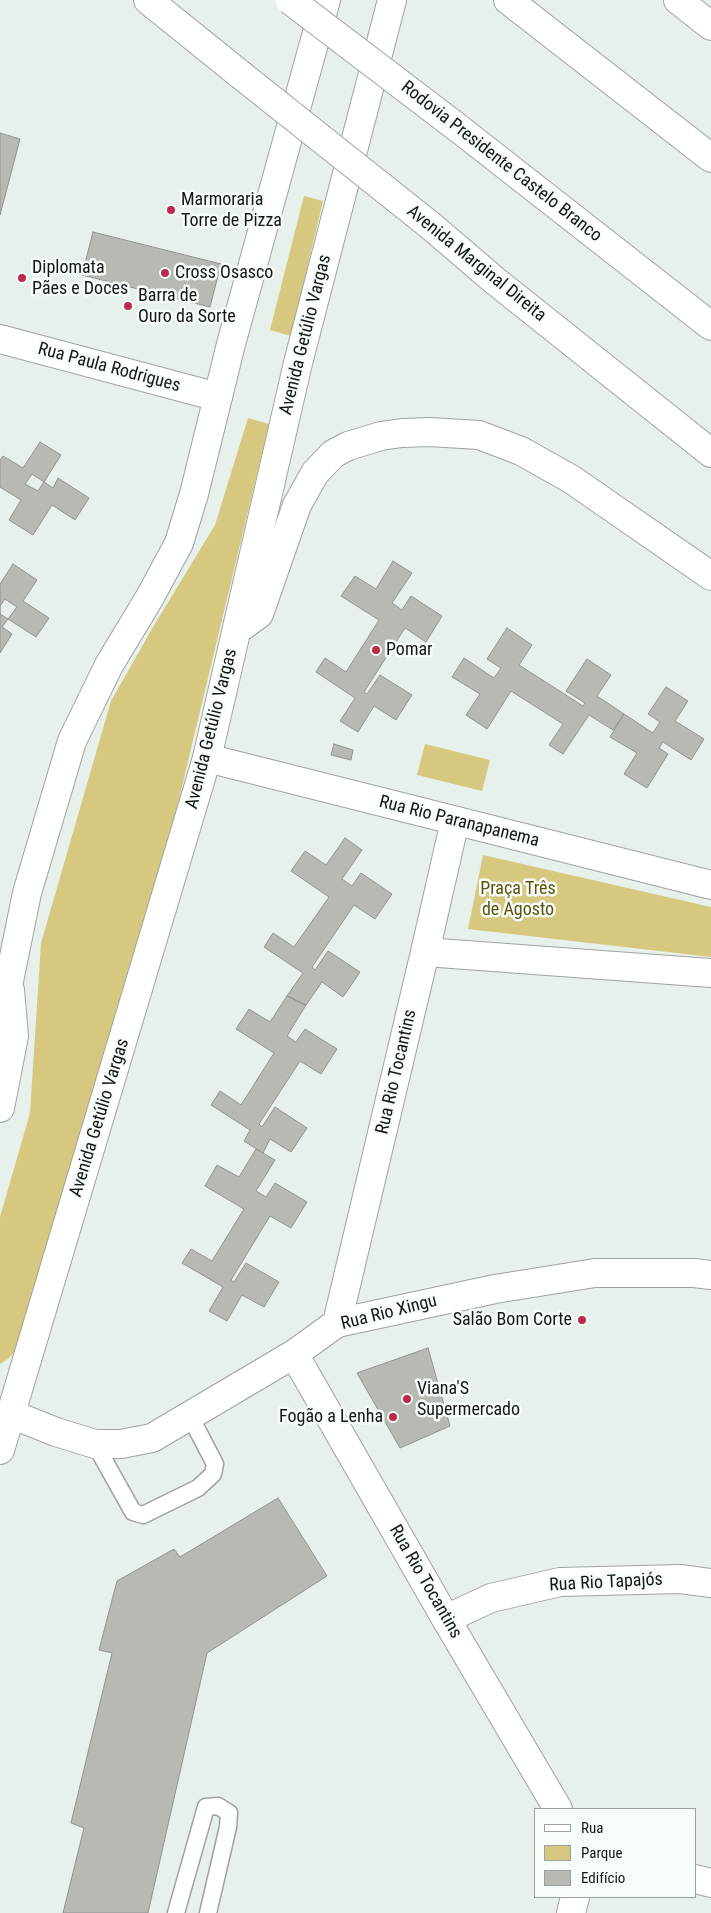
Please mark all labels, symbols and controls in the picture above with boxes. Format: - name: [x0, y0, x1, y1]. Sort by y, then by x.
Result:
- street label: Rodovia Presidente Castelo Branco: [396, 77, 606, 247]
- place label: Marmoraria Torre de Pizza: [181, 189, 282, 232]
- street label: Avenida Marginal Direita: [402, 201, 550, 327]
- marker: Marmoraria Torre de Pizza: [165, 204, 177, 216]
- street label: Avenida Getúlio Vargas: [276, 253, 336, 417]
- place label: Diplomata Pães e Doces: [32, 257, 128, 300]
- place label: Cross Osasco: [175, 262, 273, 284]
- marker: Cross Osasco: [159, 267, 171, 279]
- marker: Diplomata Pães e Doces: [16, 272, 28, 284]
- place label: Barra de Ouro da Sorte: [138, 285, 236, 328]
- marker: Barra de Ouro da Sorte: [122, 300, 134, 312]
- street label: Rua Paula Rodrigues: [35, 339, 183, 397]
- place label: Pomar: [386, 639, 433, 661]
- marker: Pomar: [370, 644, 382, 656]
- street label: Avenida Getúlio Vargas: [182, 647, 242, 811]
- street label: Rua Rio Paranapanema: [377, 792, 541, 852]
- park label: Praça Três de Agosto: [480, 878, 556, 921]
- street label: Rua Rio Tocantins: [372, 1007, 422, 1137]
- street label: Avenida Getúlio Vargas: [66, 1036, 134, 1200]
- street label: Rua Rio Xingu: [339, 1291, 439, 1335]
- place label: Salão Bom Corte: [453, 1309, 572, 1331]
- marker: Salão Bom Corte: [576, 1314, 588, 1326]
- place label: Viana'S Supermercado: [417, 1378, 520, 1420]
- marker: Viana'S Supermercado: [401, 1393, 413, 1405]
- place label: Fogão a Lenha: [279, 1406, 383, 1428]
- marker: Fogão a Lenha: [387, 1411, 399, 1423]
- street label: Rua Rio Tocantins: [384, 1521, 466, 1643]
- street label: Rua Rio Tapajós: [549, 1569, 663, 1597]
- legend: [534, 1808, 696, 1898]
- text: Rua: [581, 1819, 603, 1837]
- text: Parque: [581, 1844, 623, 1862]
- text: Edifício: [581, 1869, 625, 1887]

